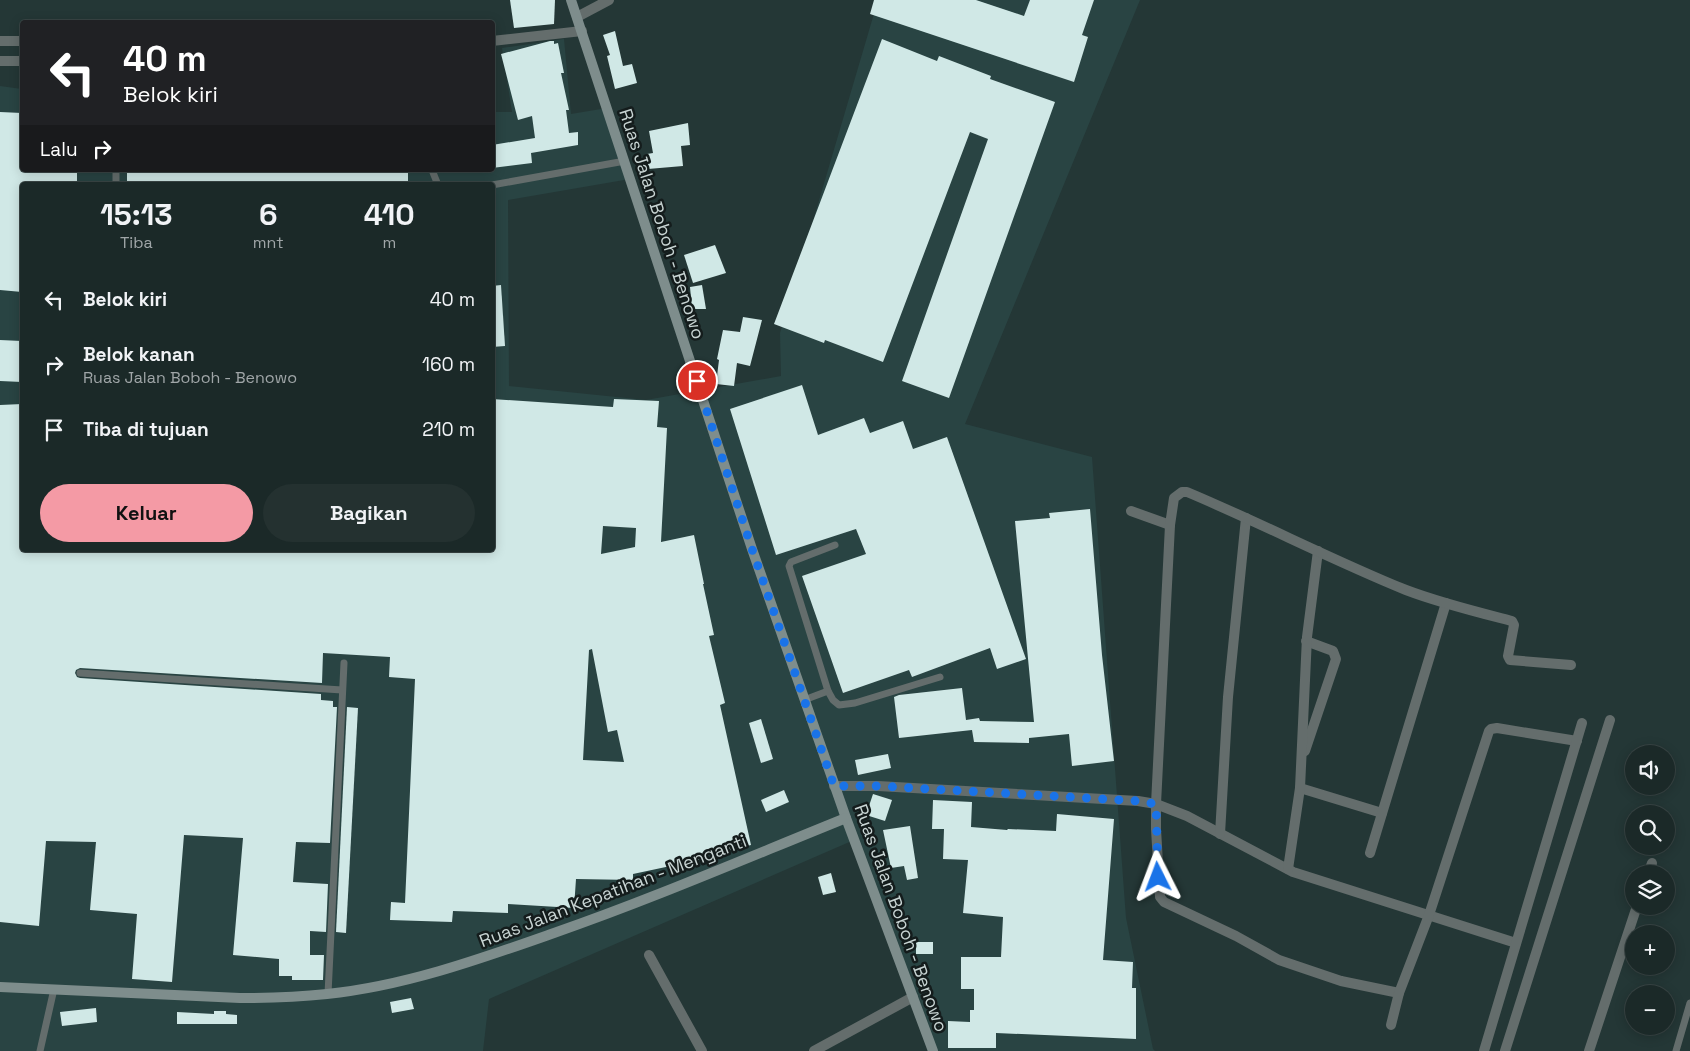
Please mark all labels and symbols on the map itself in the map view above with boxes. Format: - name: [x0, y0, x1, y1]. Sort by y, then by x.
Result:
- street label: Ruas Jalan Boboh - Benowo: [614, 106, 711, 342]
- pin: [676, 360, 718, 402]
- street label: Ruas Jalan Boboh - Benowo: [849, 801, 953, 1035]
- street label: Ruas Jalan Kepatihan - Menganti: [476, 829, 750, 952]
- position arrow: [1131, 850, 1183, 902]

